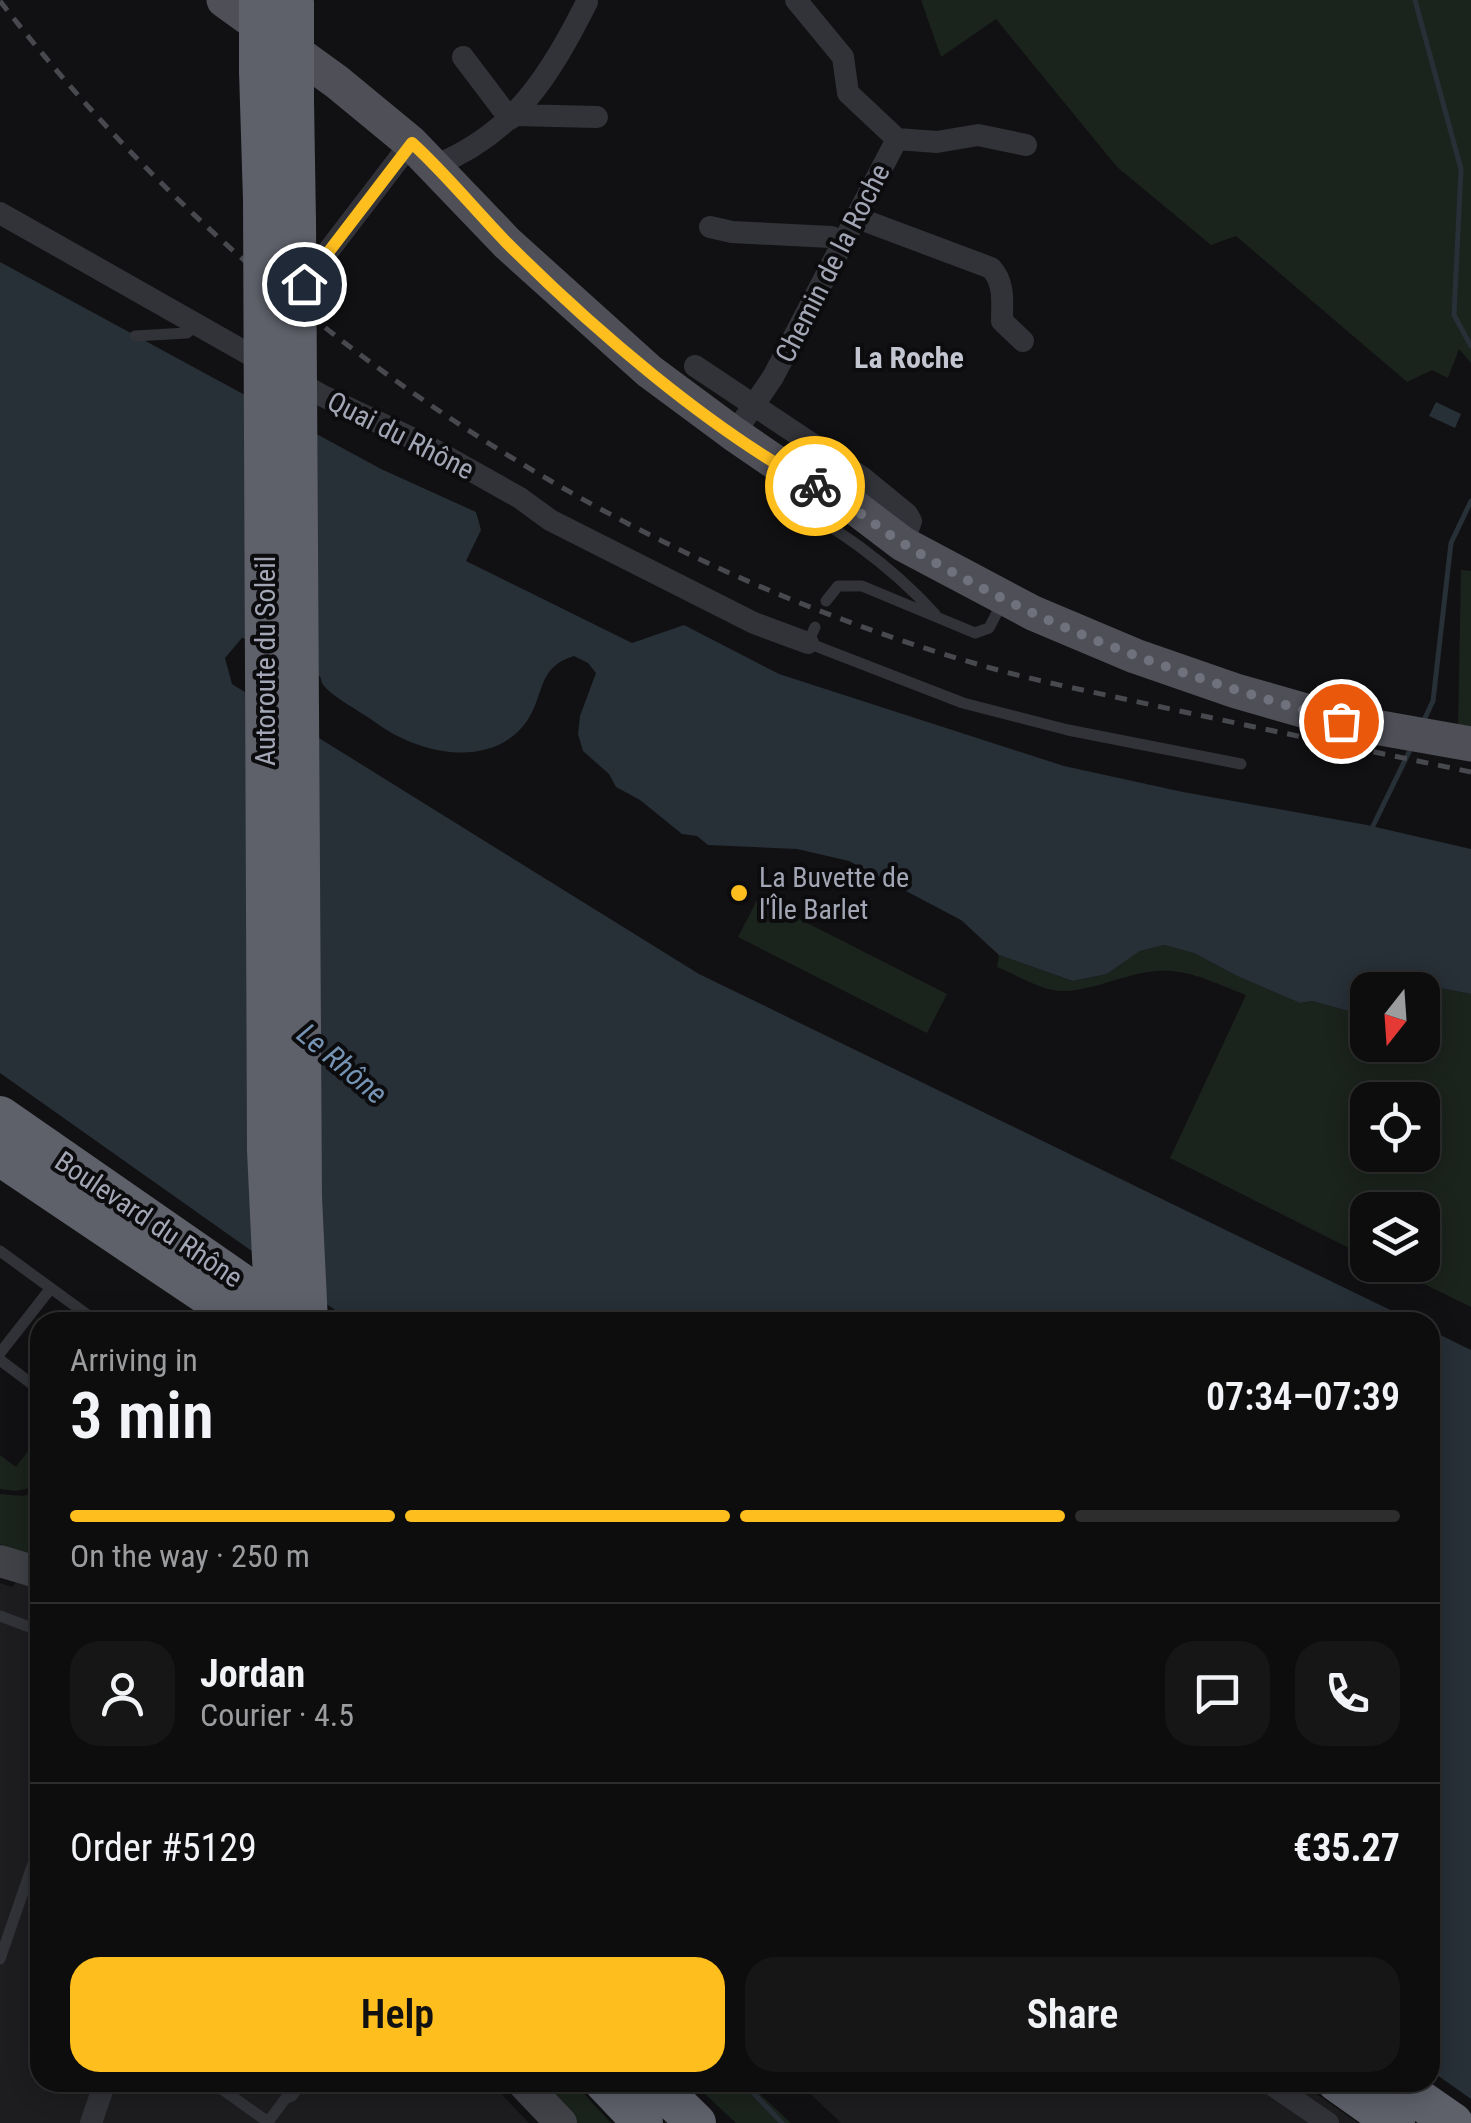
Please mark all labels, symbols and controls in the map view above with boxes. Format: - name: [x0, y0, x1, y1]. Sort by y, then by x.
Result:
- street label: Chemin de la Roche: [768, 159, 897, 368]
- pin: [262, 242, 347, 327]
- icon: home: [277, 257, 332, 312]
- district label: La Roche: [854, 340, 964, 375]
- street label: Quai du Rhône: [322, 385, 479, 486]
- courier: [765, 436, 865, 536]
- icon: bike: [788, 459, 843, 514]
- street label: Autoroute du Soleil: [249, 556, 282, 766]
- pin: [1299, 679, 1384, 764]
- icon: bag: [1314, 694, 1369, 749]
- place label: La Buvette de l'Île Barlet: [759, 861, 909, 926]
- marker: La Buvette de l'Île Barlet: [728, 882, 750, 904]
- north arrow: [1350, 972, 1440, 1062]
- map controls: [1350, 972, 1440, 1282]
- water label: Le Rhône: [290, 1016, 394, 1111]
- button: locate: [1350, 1082, 1440, 1172]
- street label: Boulevard du Rhône: [49, 1145, 249, 1294]
- button: layers: [1350, 1192, 1440, 1282]
- text: Arriving in: [70, 1341, 198, 1379]
- text: 07:34–07:39: [1206, 1375, 1400, 1419]
- text: 3 min: [70, 1378, 214, 1454]
- text: On the way · 250 m: [70, 1537, 310, 1575]
- button: person: [70, 1641, 175, 1746]
- button: chat: [1165, 1641, 1270, 1746]
- button: phone: [1295, 1641, 1400, 1746]
- text: Jordan: [200, 1652, 305, 1696]
- text: Courier · 4.5: [200, 1696, 354, 1734]
- text: Order #5129: [70, 1826, 257, 1870]
- text: €35.27: [1293, 1826, 1400, 1870]
- button: Help: [70, 1957, 725, 2072]
- button: Share: [745, 1957, 1400, 2072]

